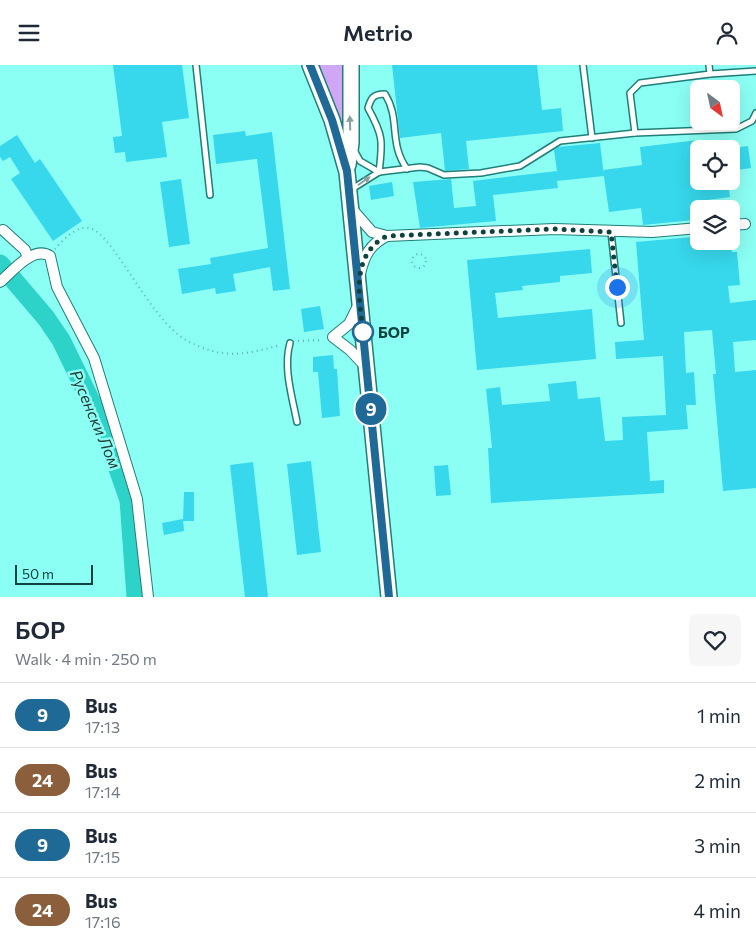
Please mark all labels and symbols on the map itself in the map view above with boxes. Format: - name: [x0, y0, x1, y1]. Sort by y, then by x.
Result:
- north arrow: [690, 80, 740, 130]
- one-way arrow: [346, 115, 354, 131]
- one-way arrow: [357, 176, 371, 186]
- your location: [605, 275, 630, 300]
- marker: БОР: [352, 321, 374, 343]
- place label: БОР: [378, 323, 410, 341]
- water label: Русенски Лом: [67, 367, 125, 471]
- line badge: 9: [355, 393, 387, 425]
- scale bar: [15, 562, 92, 585]

